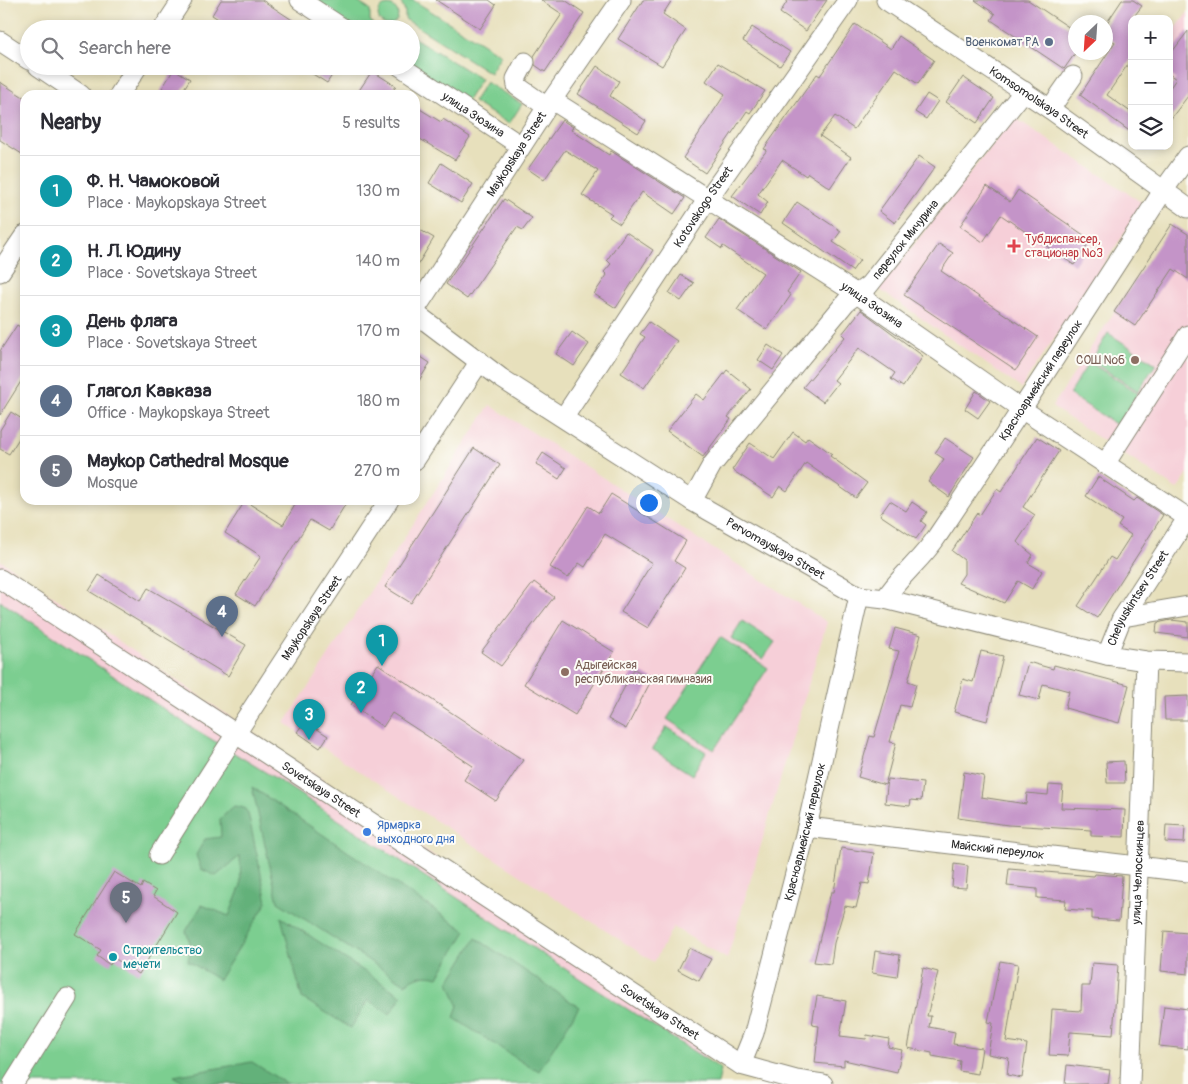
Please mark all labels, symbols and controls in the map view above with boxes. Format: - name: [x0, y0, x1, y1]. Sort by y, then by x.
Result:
- north arrow: [1068, 15, 1113, 60]
- map controls: [1128, 15, 1173, 150]
- button: +: [1128, 15, 1173, 60]
- search box: [20, 20, 420, 75]
- icon: search: [38, 34, 66, 62]
- place label: Военкомат РА: [965, 35, 1039, 50]
- text: Search here: [78, 36, 171, 60]
- marker: Военкомат РА: [1043, 36, 1055, 48]
- button: −: [1128, 60, 1173, 105]
- street label: Komsomolskaya Street: [986, 64, 1091, 142]
- street label: улица Зюзина: [438, 88, 508, 141]
- button: layers: [1128, 105, 1173, 150]
- text: Nearby: [40, 109, 101, 136]
- street label: Maykopskaya Street: [484, 109, 550, 200]
- text: 5 results: [342, 113, 400, 133]
- street label: Kotovskogo Street: [671, 163, 736, 251]
- text: Ф. Н. Чамоковой: [87, 169, 220, 193]
- text: 1: [53, 181, 59, 201]
- text: 130 m: [356, 181, 400, 201]
- text: Place · Maykopskaya Street: [87, 193, 266, 213]
- street label: переулок Мичурина: [869, 197, 942, 283]
- place label: Тубдиспансер, стационар №3: [1025, 232, 1103, 261]
- text: Н. Л. Юдину: [87, 239, 181, 263]
- marker: Тубдиспансер, стационар №3: [1007, 239, 1021, 253]
- text: 2: [52, 251, 60, 271]
- text: 140 m: [356, 251, 400, 271]
- text: Place · Sovetskaya Street: [87, 263, 257, 283]
- street label: улица Зюзина: [837, 278, 906, 332]
- text: День флага: [87, 309, 178, 333]
- street label: Красноармейский переулок: [996, 317, 1086, 444]
- text: 3: [52, 321, 60, 341]
- text: 170 m: [357, 321, 400, 341]
- text: Place · Sovetskaya Street: [87, 333, 257, 353]
- place label: СОШ №6: [1076, 353, 1125, 368]
- marker: СОШ №6: [1129, 354, 1141, 366]
- text: Глагол Кавказа: [87, 379, 211, 403]
- text: 4: [51, 391, 61, 411]
- text: 180 m: [357, 391, 400, 411]
- text: Office · Maykopskaya Street: [87, 403, 270, 423]
- text: Maykop Cathedral Mosque: [87, 449, 289, 473]
- text: 5: [52, 461, 60, 481]
- text: 270 m: [354, 461, 400, 481]
- text: Mosque: [87, 473, 138, 493]
- your location: [636, 490, 662, 516]
- street label: Pervomayskaya Street: [723, 515, 828, 583]
- street label: Chelyuskintsev Street: [1104, 548, 1172, 648]
- street label: Maykopskaya Street: [279, 573, 345, 663]
- pin: 4: [206, 596, 238, 637]
- pin: 1: [366, 625, 398, 666]
- place label: Адыгейская республиканская гимназия: [575, 658, 712, 687]
- marker: Адыгейская республиканская гимназия: [559, 666, 571, 678]
- pin: 2: [345, 672, 377, 713]
- pin: 3: [293, 699, 325, 740]
- street label: Sovetskaya Street: [278, 759, 363, 821]
- street label: Красноармейский переулок: [781, 762, 829, 903]
- place label: Ярмарка выходного дня: [377, 818, 455, 847]
- street label: улица Челюскинцев: [1129, 820, 1148, 926]
- marker: Ярмарка выходного дня: [361, 826, 373, 838]
- street label: Майский переулок: [950, 837, 1045, 863]
- pin: 5: [110, 882, 142, 923]
- place label: Строительство мечети: [123, 943, 202, 972]
- marker: Строительство мечети: [107, 951, 119, 963]
- street label: Sovetskaya Street: [617, 981, 702, 1044]

